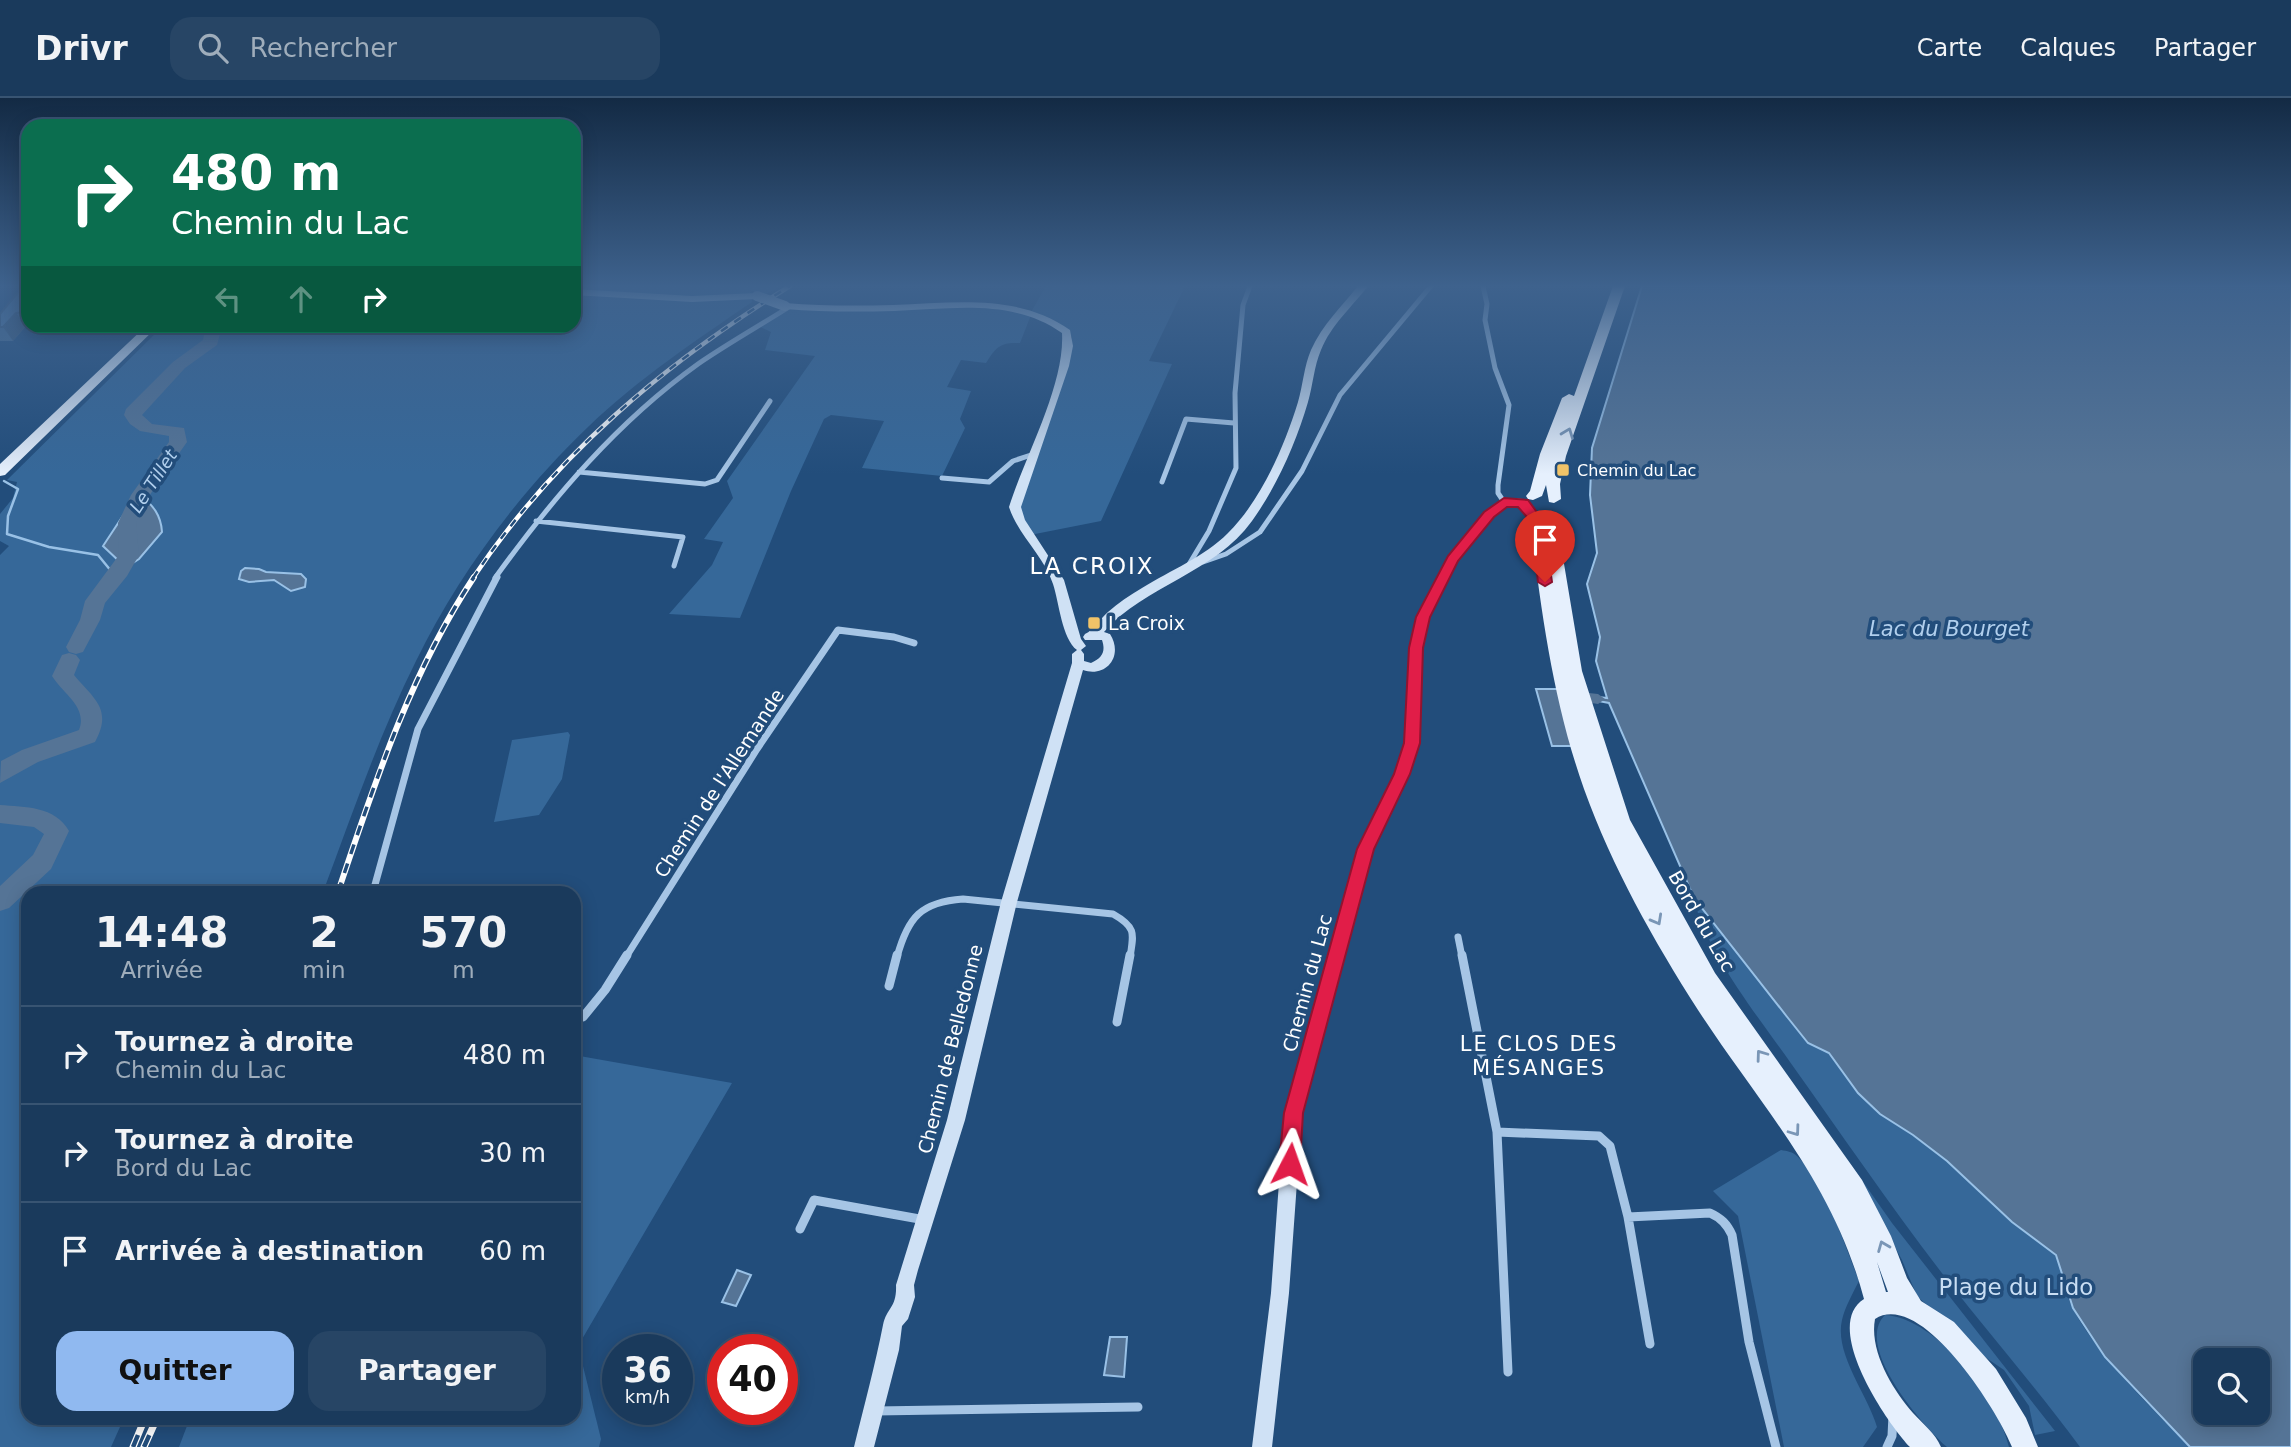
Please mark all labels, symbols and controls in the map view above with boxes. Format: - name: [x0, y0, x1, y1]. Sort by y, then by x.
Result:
- search box: [170, 17, 660, 80]
- text: Drivr: [35, 29, 128, 68]
- icon: search: [194, 29, 232, 67]
- text: Rechercher: [250, 33, 397, 63]
- text: Carte: [1917, 34, 1982, 62]
- text: Calques: [2020, 34, 2116, 62]
- text: Partager: [2154, 34, 2256, 62]
- text: 480 m: [171, 145, 341, 202]
- icon: right: [56, 147, 147, 238]
- text: Chemin du Lac: [171, 204, 410, 242]
- icon: left: [209, 280, 247, 318]
- icon: ahead: [282, 280, 320, 318]
- icon: right: [355, 280, 393, 318]
- one-way arrow: [1560, 428, 1574, 440]
- water label: Le Tillet: [125, 445, 182, 516]
- place label: Chemin du Lac: [1577, 461, 1696, 480]
- marker: Chemin du Lac: [1555, 462, 1571, 478]
- pin: [1515, 510, 1575, 582]
- icon: arrive: [1526, 521, 1564, 559]
- district label: LA CROIX: [1029, 553, 1155, 579]
- place label: La Croix: [1108, 612, 1185, 634]
- marker: La Croix: [1086, 615, 1102, 631]
- water label: Lac du Bourget: [1869, 617, 2030, 641]
- street label: Chemin de l'Allemande: [650, 685, 788, 881]
- street label: Bord du Lac: [1664, 867, 1740, 975]
- text: 14:48: [95, 908, 229, 957]
- text: 2: [309, 908, 339, 957]
- text: 570: [420, 908, 507, 957]
- street label: Chemin du Lac: [1278, 912, 1336, 1054]
- one-way arrow: [1649, 913, 1662, 926]
- street label: Chemin de Belledonne: [913, 942, 987, 1156]
- text: Arrivée: [120, 957, 203, 983]
- text: min: [302, 957, 346, 983]
- text: m: [452, 957, 475, 983]
- text: Tournez à droite: [115, 1027, 354, 1057]
- district label: LE CLOS DES MÉSANGES: [1460, 1032, 1618, 1080]
- icon: right: [56, 1036, 94, 1074]
- text: 480 m: [463, 1040, 546, 1070]
- one-way arrow: [1757, 1051, 1769, 1063]
- text: Chemin du Lac: [115, 1057, 287, 1083]
- one-way arrow: [1787, 1123, 1799, 1136]
- text: Tournez à droite: [115, 1125, 354, 1155]
- position arrow: [1253, 1127, 1327, 1201]
- icon: right: [56, 1134, 94, 1172]
- text: 30 m: [479, 1138, 546, 1168]
- text: Bord du Lac: [115, 1155, 252, 1181]
- icon: arrive: [56, 1232, 94, 1270]
- text: Arrivée à destination: [115, 1236, 424, 1266]
- text: 60 m: [479, 1236, 546, 1266]
- one-way arrow: [1877, 1241, 1891, 1254]
- park label: Plage du Lido: [1939, 1274, 2093, 1300]
- button: Quitter: [56, 1331, 294, 1411]
- button: Partager: [308, 1331, 546, 1411]
- speed limit sign: 40: [707, 1334, 798, 1425]
- map controls: [2193, 1348, 2270, 1425]
- button: search: [2193, 1348, 2270, 1425]
- text: 36: [623, 1350, 672, 1390]
- text: km/h: [625, 1386, 670, 1407]

